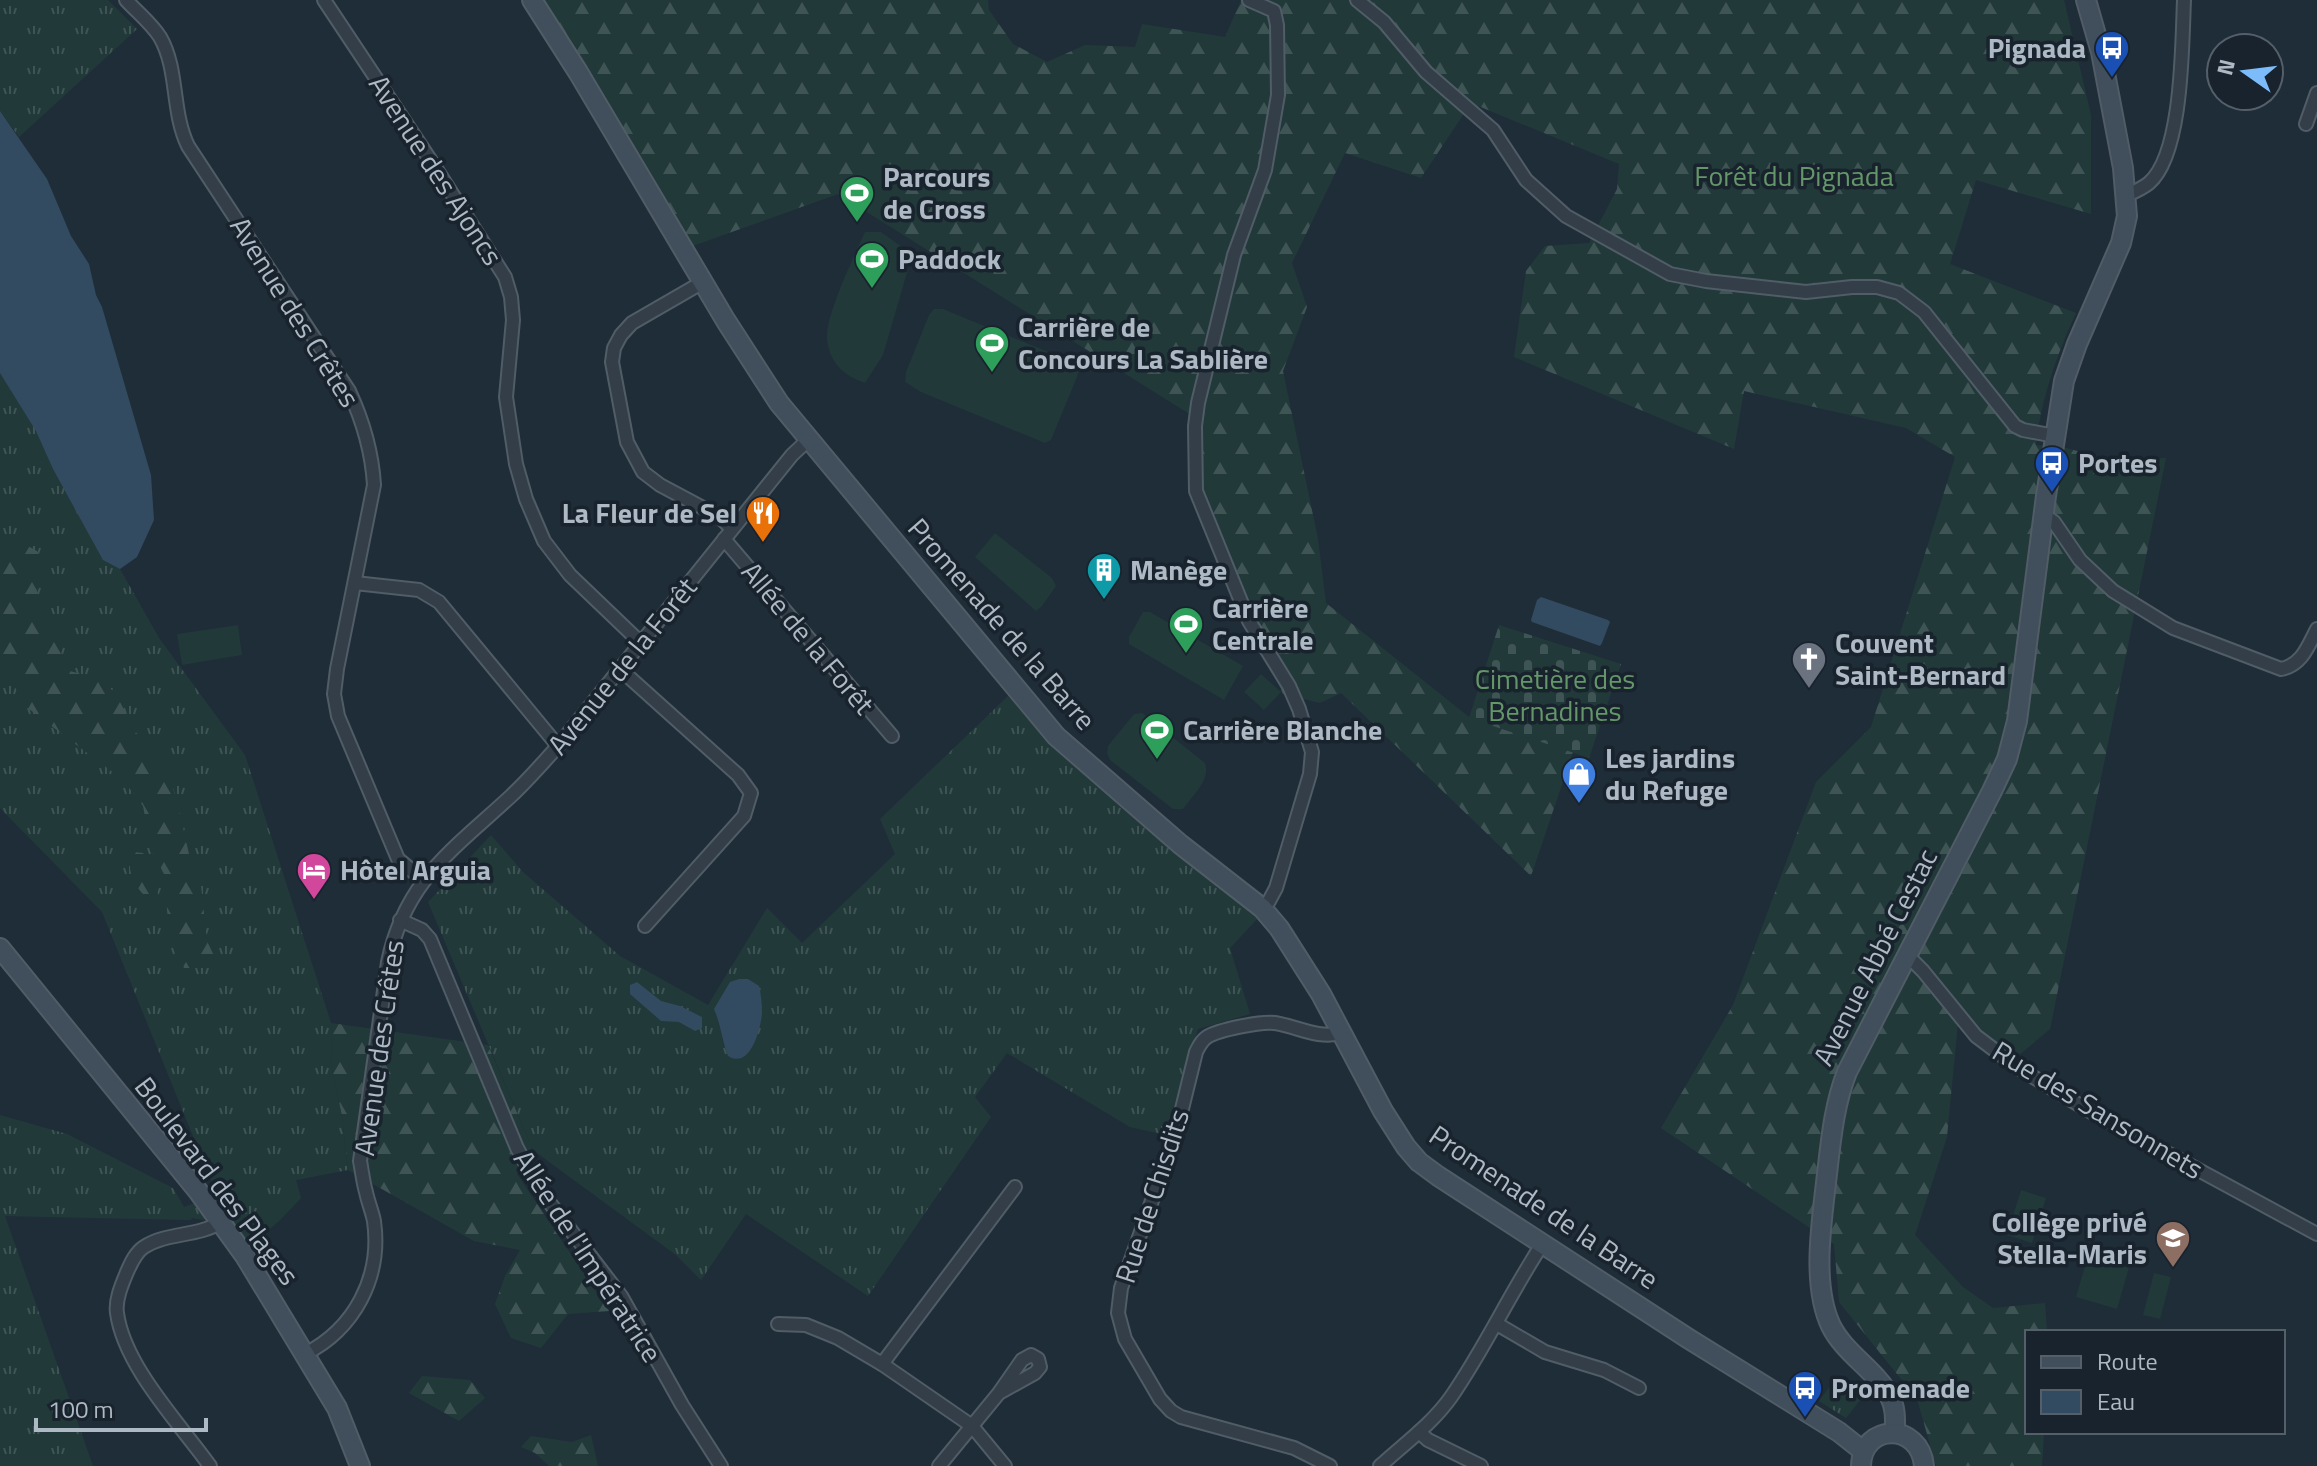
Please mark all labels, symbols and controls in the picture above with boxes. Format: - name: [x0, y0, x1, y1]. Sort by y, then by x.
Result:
- place label: Pignada: [1988, 26, 2086, 69]
- bus stop icon: Pignada: [2093, 29, 2131, 79]
- north arrow: [2205, 32, 2285, 112]
- text: N: [2207, 56, 2244, 79]
- street label: Avenue des Ajoncs: [359, 66, 514, 274]
- park label: Forêt du Pignada: [1694, 154, 1894, 197]
- place label: Parcours de Cross: [883, 155, 990, 230]
- sports icon: Parcours de Cross: [838, 174, 876, 224]
- street label: Avenue des Crêtes: [220, 208, 371, 415]
- place label: Paddock: [898, 237, 1002, 280]
- sports icon: Paddock: [853, 240, 891, 290]
- place label: Carrière de Concours La Sablière: [1018, 305, 1268, 380]
- sports icon: Carrière de Concours La Sablière: [973, 324, 1011, 374]
- place label: Portes: [2078, 441, 2158, 484]
- bus stop icon: Portes: [2033, 444, 2071, 494]
- place label: La Fleur de Sel: [562, 491, 737, 534]
- restaurant icon: La Fleur de Sel: [744, 494, 782, 544]
- street label: Promenade de la Barre: [898, 508, 1107, 739]
- place label: Manège: [1130, 548, 1227, 591]
- building icon: Manège: [1085, 551, 1123, 601]
- street label: Allée de la Forêt: [731, 552, 885, 724]
- street label: Avenue de la Forêt: [536, 567, 707, 764]
- place label: Carrière Centrale: [1212, 586, 1314, 661]
- sports icon: Carrière Centrale: [1167, 605, 1205, 655]
- place label: Couvent Saint-Bernard: [1835, 621, 2006, 696]
- church icon: Couvent Saint-Bernard: [1790, 640, 1828, 690]
- park label: Cimetière des Bernadines: [1475, 657, 1635, 732]
- place label: Carrière Blanche: [1183, 708, 1382, 751]
- sports icon: Carrière Blanche: [1138, 711, 1176, 761]
- place label: Les jardins du Refuge: [1605, 736, 1735, 811]
- shop icon: Les jardins du Refuge: [1560, 755, 1598, 805]
- street label: Avenue Abbé Cestac: [1801, 841, 1948, 1073]
- place label: Hôtel Arguia: [340, 848, 491, 891]
- hotel icon: Hôtel Arguia: [295, 851, 333, 901]
- street label: Avenue des Crêtes: [342, 937, 415, 1159]
- street label: Rue des Sansonnets: [1985, 1029, 2212, 1190]
- street label: Boulevard des Plages: [125, 1067, 310, 1294]
- street label: Rue de Chisdits: [1103, 1103, 1200, 1288]
- street label: Promenade de la Barre: [1421, 1114, 1668, 1300]
- street label: Allée de l'Impératrice: [503, 1141, 674, 1371]
- place label: Collège privé Stella-Maris: [1991, 1200, 2147, 1275]
- school or university icon: Collège privé Stella-Maris: [2154, 1219, 2192, 1269]
- legend: [2025, 1330, 2285, 1434]
- text: Route: [2097, 1343, 2158, 1379]
- place label: Promenade: [1831, 1366, 1970, 1409]
- bus stop icon: Promenade: [1786, 1369, 1824, 1419]
- scale bar: [36, 1382, 206, 1432]
- text: Eau: [2097, 1383, 2135, 1419]
- text: 100 m: [48, 1391, 114, 1427]

